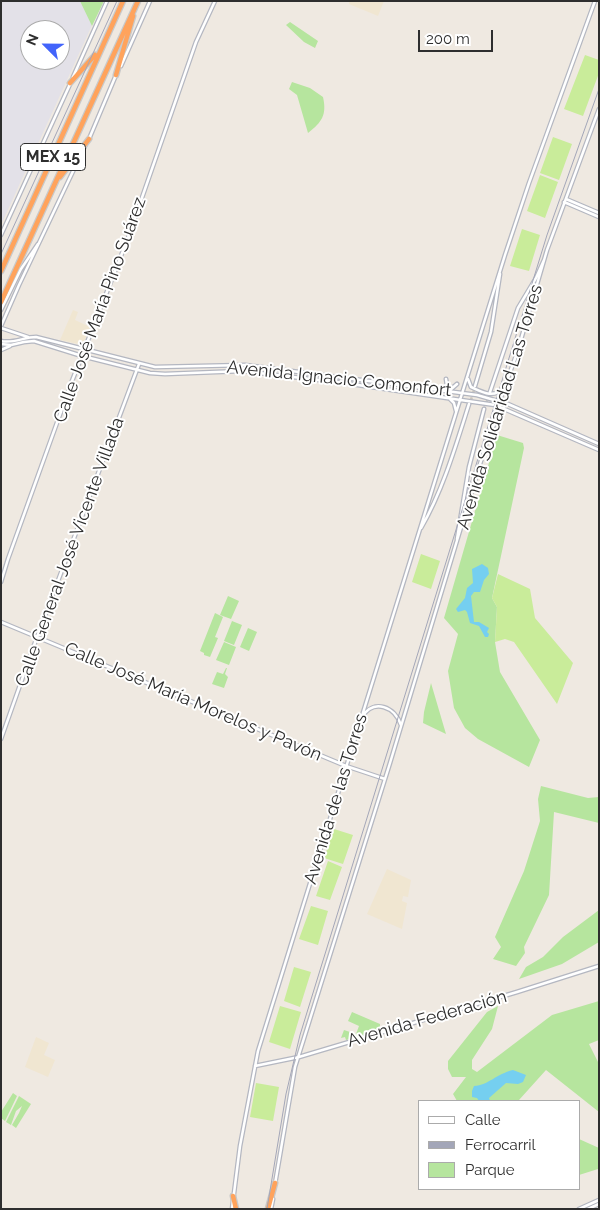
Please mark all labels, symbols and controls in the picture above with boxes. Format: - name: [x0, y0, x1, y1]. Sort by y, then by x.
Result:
- north arrow: [20, 20, 70, 70]
- scale bar: [420, 20, 495, 52]
- text: 200 m: [426, 30, 470, 48]
- text: N: [23, 31, 42, 48]
- road number: MEX 15: [20, 144, 86, 170]
- street label: Calle José María Pino Suárez: [49, 194, 151, 426]
- street label: Avenida Solidaridad Las Torres: [452, 282, 548, 532]
- street label: Avenida Ignacio Comonfort: [226, 356, 452, 402]
- street label: Calle General José Vicente Villada: [11, 414, 129, 690]
- street label: Calle José María Morelos y Pavón: [61, 638, 325, 766]
- street label: Avenida de las Torres: [300, 711, 372, 887]
- street label: Avenida Federación: [345, 986, 509, 1052]
- legend: [418, 1100, 580, 1190]
- text: Calle: [465, 1111, 500, 1129]
- text: Ferrocarril: [465, 1136, 536, 1154]
- text: Parque: [465, 1161, 514, 1179]

